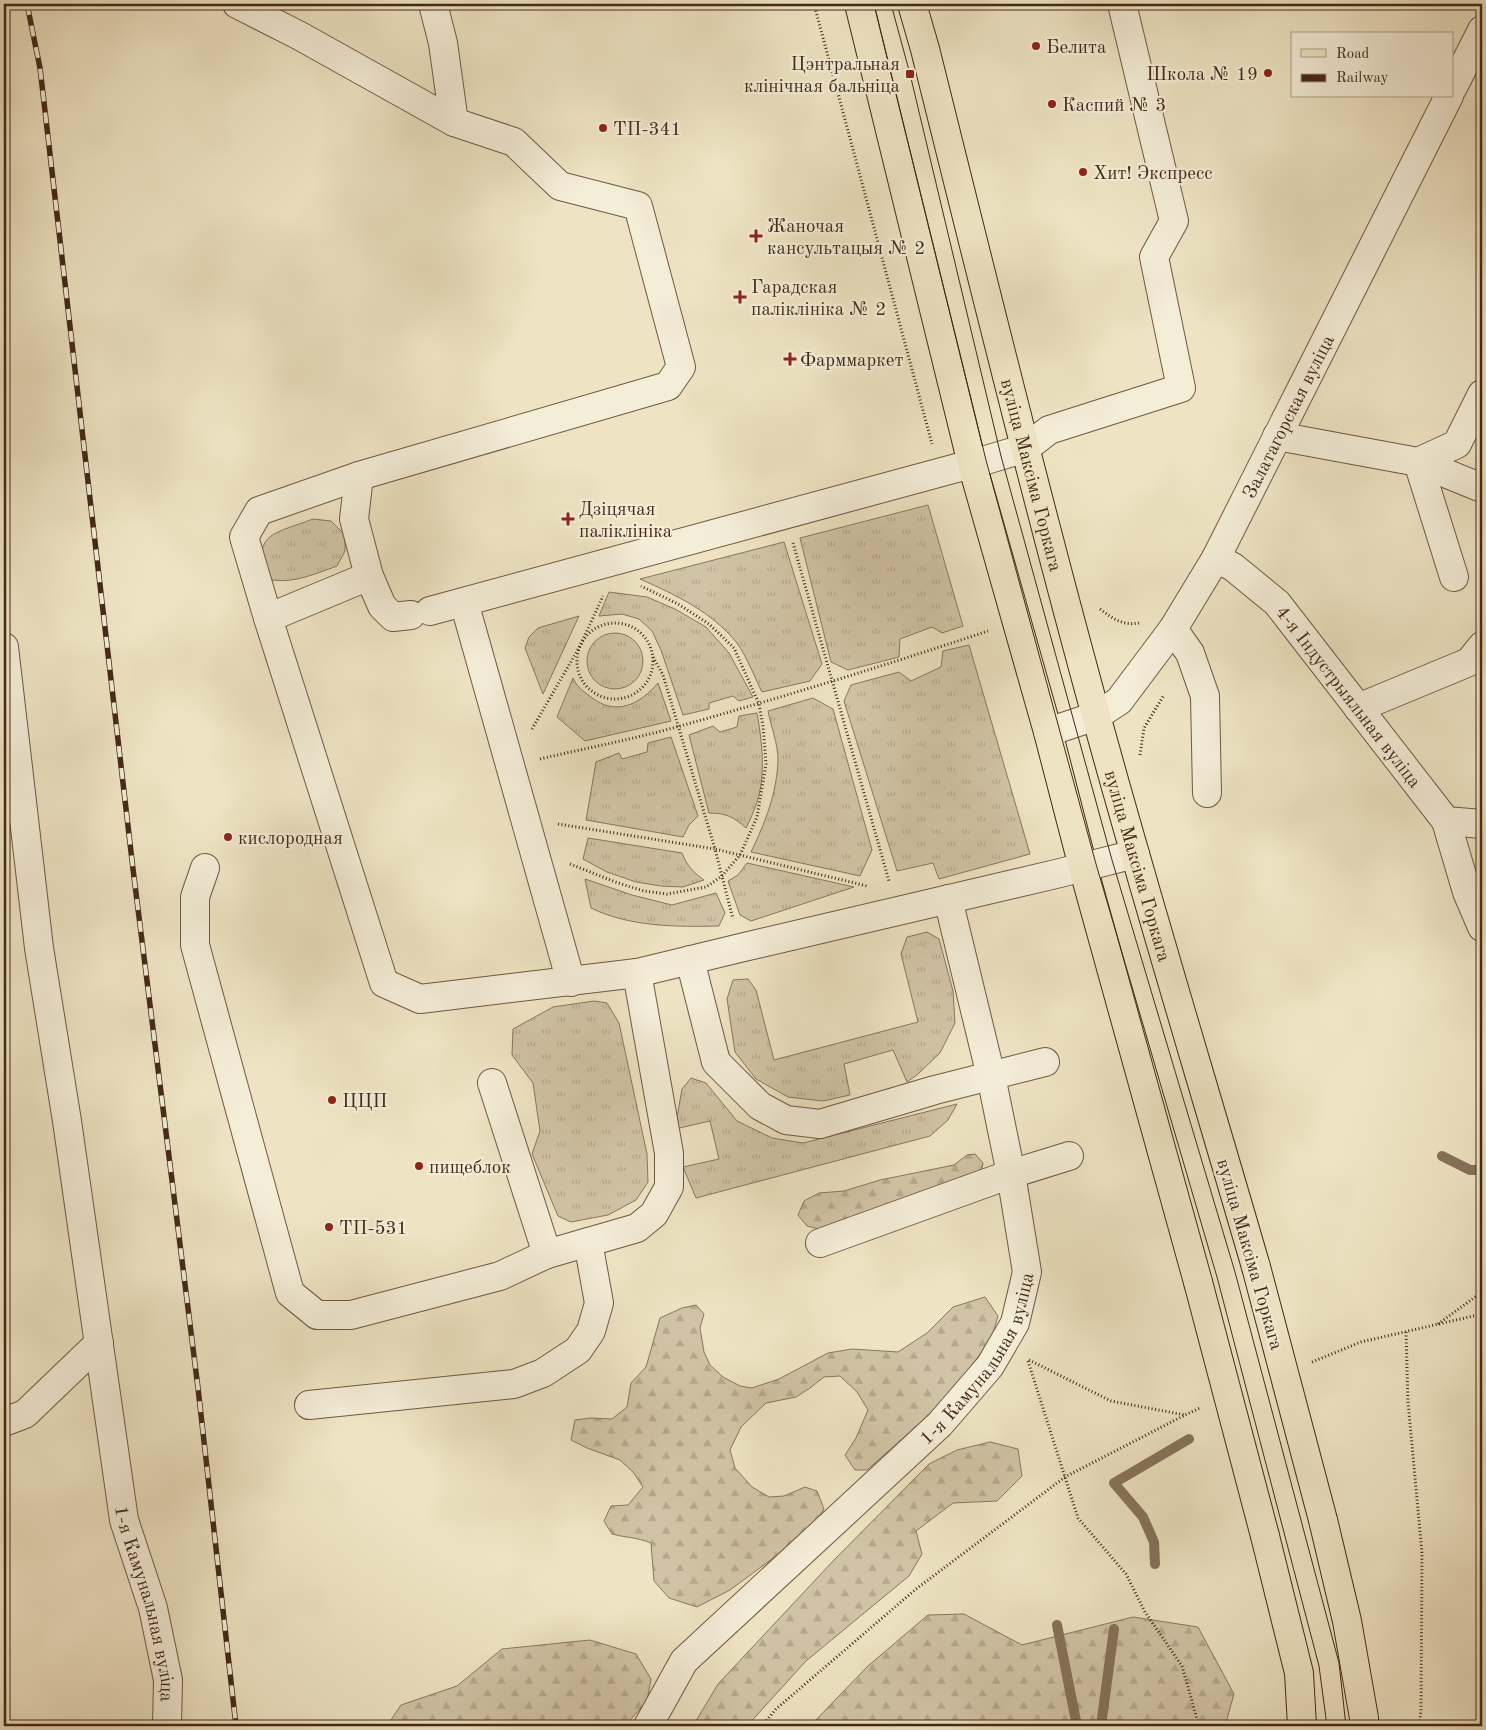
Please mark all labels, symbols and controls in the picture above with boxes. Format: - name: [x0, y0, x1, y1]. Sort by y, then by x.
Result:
- legend: [1291, 32, 1454, 98]
- place label: Белита: [1046, 39, 1107, 58]
- marker: Белита: [1030, 40, 1042, 52]
- text: Road: [1336, 47, 1370, 62]
- place label: Цэнтральная клінічная бальніца: [744, 56, 901, 97]
- place label: Школа № 19: [1146, 66, 1258, 85]
- marker: Школа № 19: [1262, 67, 1274, 79]
- marker: Цэнтральная клінічная бальніца: [904, 68, 916, 80]
- text: Railway: [1336, 71, 1389, 86]
- place label: Каспий № 3: [1062, 97, 1166, 116]
- marker: Каспий № 3: [1046, 98, 1058, 110]
- place label: ТП-341: [613, 121, 682, 140]
- marker: ТП-341: [597, 122, 609, 134]
- place label: Хит! Экспресс: [1093, 165, 1213, 184]
- marker: Хит! Экспресс: [1077, 166, 1089, 178]
- place label: Жаночая кансультацыя № 2: [767, 218, 925, 259]
- marker: Жаночая кансультацыя № 2: [749, 229, 763, 243]
- place label: Гарадская паліклініка № 2: [751, 279, 886, 320]
- marker: Гарадская паліклініка № 2: [733, 290, 747, 304]
- street label: Залатагорская вуліца: [1241, 332, 1339, 502]
- place label: Фарммаркет: [800, 352, 904, 371]
- marker: Фарммаркет: [784, 353, 796, 365]
- street label: вуліца Максіма Горкага: [996, 377, 1064, 574]
- place label: Дзіцячая паліклініка: [579, 501, 673, 542]
- marker: Дзіцячая паліклініка: [561, 512, 575, 526]
- street label: 4-я Індустрыяльная вуліца: [1271, 603, 1424, 793]
- street label: вуліца Максіма Горкага: [1100, 768, 1173, 965]
- place label: кислородная: [238, 830, 343, 849]
- marker: кислородная: [222, 831, 234, 843]
- place label: ЦЦП: [342, 1093, 387, 1112]
- marker: ЦЦП: [326, 1094, 338, 1106]
- street label: вуліца Максіма Горкага: [1212, 1157, 1285, 1353]
- place label: пищеблок: [429, 1159, 511, 1178]
- marker: пищеблок: [413, 1160, 425, 1172]
- place label: ТП-531: [339, 1220, 408, 1239]
- marker: ТП-531: [323, 1221, 335, 1233]
- street label: 1-я Камунальная вуліца: [917, 1270, 1039, 1449]
- street label: 1-я Камунальная вуліца: [110, 1505, 175, 1702]

